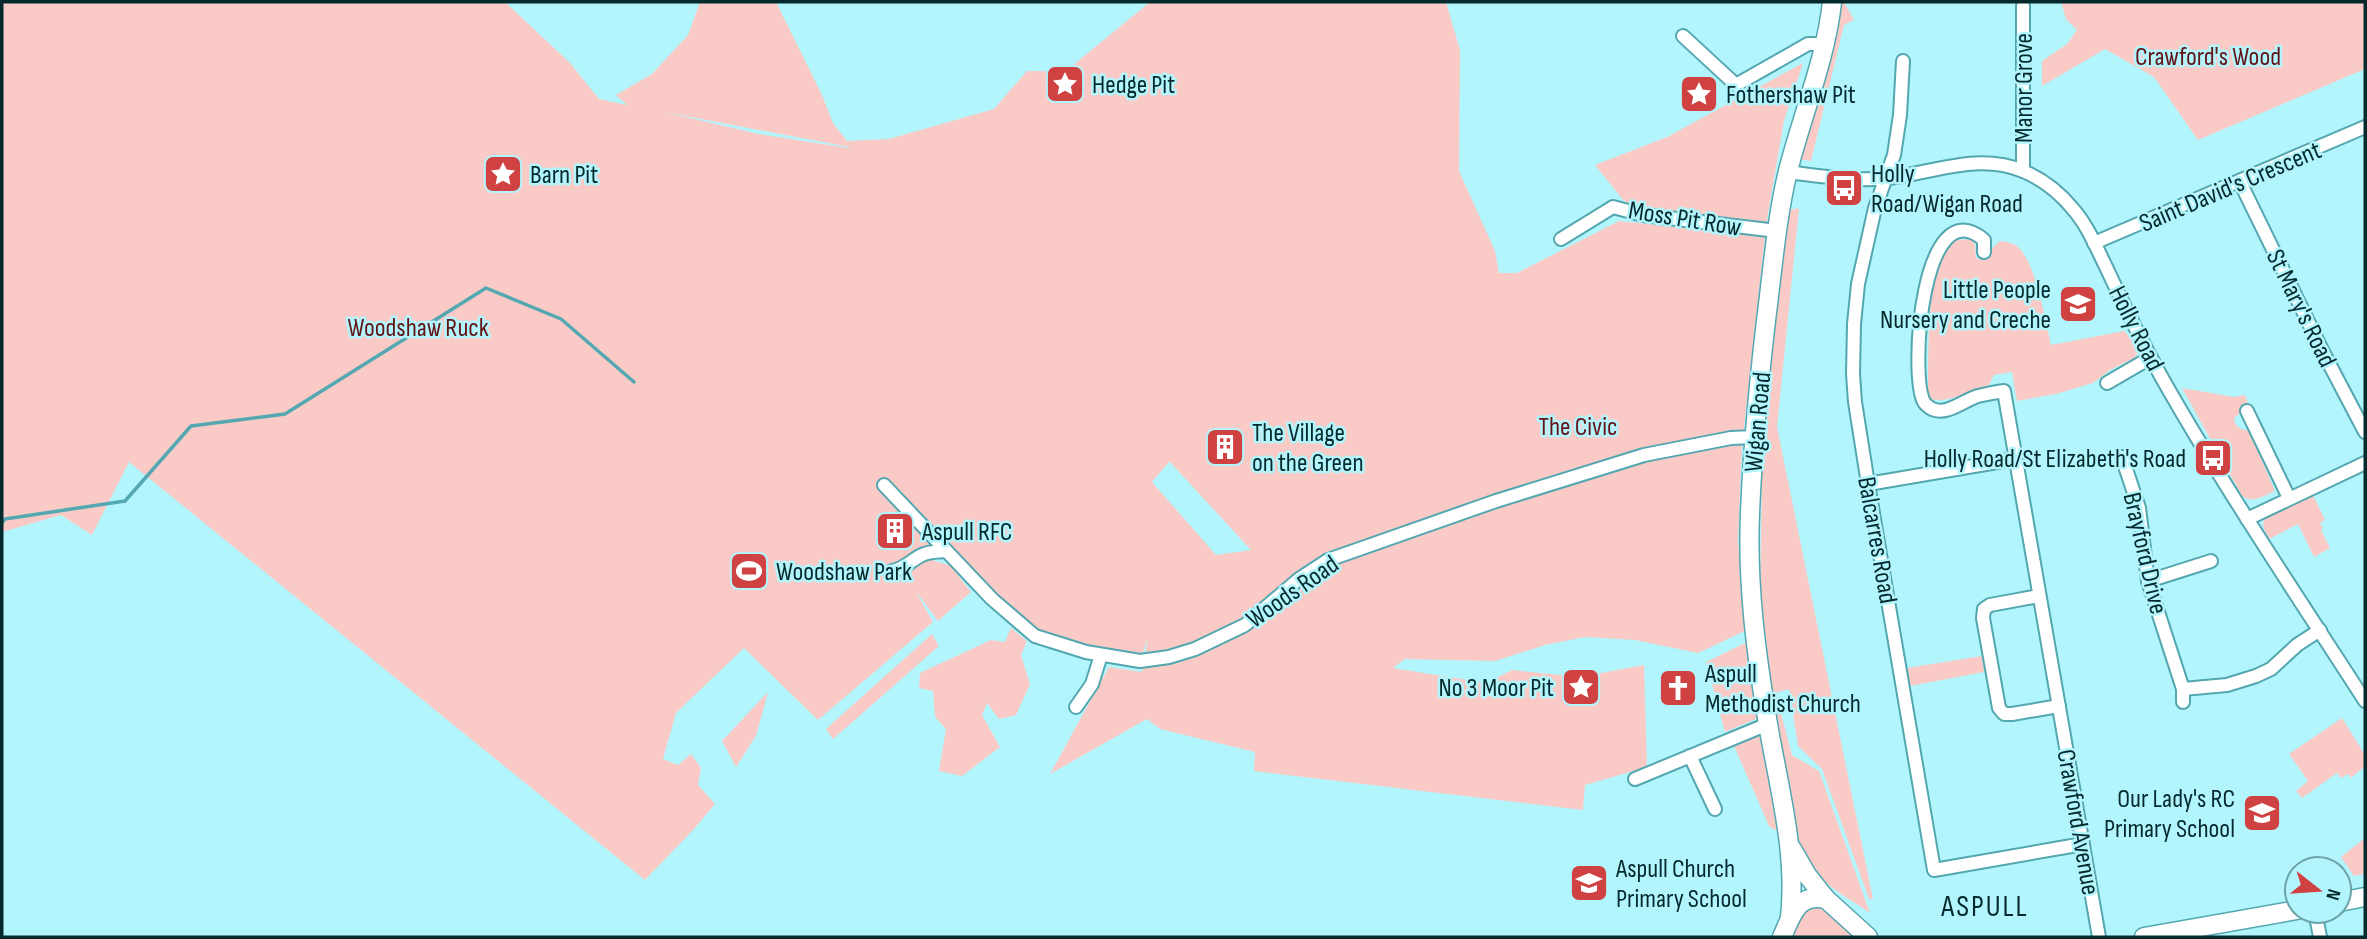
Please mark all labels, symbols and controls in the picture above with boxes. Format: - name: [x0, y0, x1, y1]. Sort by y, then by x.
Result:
- street label: Manor Grove: [2009, 33, 2040, 143]
- park label: Crawford's Wood: [2135, 42, 2281, 73]
- place icon: Hedge Pit: [1044, 63, 1086, 105]
- place label: Hedge Pit: [1092, 70, 1175, 101]
- place icon: Fothershaw Pit: [1678, 73, 1720, 115]
- place label: Fothershaw Pit: [1726, 80, 1856, 111]
- street label: Saint David's Crescent: [2135, 135, 2326, 240]
- place icon: Barn Pit: [482, 153, 524, 195]
- place label: Holly Road/Wigan Road: [1871, 159, 2023, 220]
- place label: Barn Pit: [530, 160, 598, 191]
- bus stop icon: Holly Road/Wigan Road: [1823, 167, 1865, 209]
- street label: Moss Pit Row: [1626, 195, 1744, 244]
- street label: St Mary's Road: [2259, 245, 2342, 373]
- place label: Little People Nursery and Creche: [1880, 275, 2051, 336]
- street label: Holly Road: [2101, 281, 2170, 376]
- school or university icon: Little People Nursery and Creche: [2057, 283, 2099, 325]
- park label: Woodshaw Ruck: [347, 313, 489, 344]
- street label: Wigan Road: [1739, 371, 1778, 473]
- park label: The Civic: [1539, 412, 1617, 443]
- place label: The Village on the Green: [1252, 418, 1364, 479]
- building icon: The Village on the Green: [1204, 426, 1246, 468]
- bus stop icon: Holly Road/St Elizabeth's Road: [2192, 437, 2234, 479]
- place label: Holly Road/St Elizabeth's Road: [1924, 444, 2186, 475]
- street label: Balcarres Road: [1850, 474, 1903, 606]
- street label: Brayford Drive: [2116, 490, 2174, 617]
- building icon: Aspull RFC: [874, 510, 916, 552]
- place label: Aspull RFC: [921, 517, 1012, 548]
- street label: Woods Road: [1241, 549, 1345, 635]
- sports icon: Woodshaw Park: [728, 550, 770, 592]
- place label: Woodshaw Park: [776, 557, 912, 588]
- place label: Aspull Methodist Church: [1704, 659, 1861, 720]
- place icon: No 3 Moor Pit: [1560, 666, 1602, 708]
- church icon: Aspull Methodist Church: [1657, 667, 1699, 709]
- place label: No 3 Moor Pit: [1438, 673, 1554, 704]
- street label: Crawford Avenue: [2049, 747, 2106, 898]
- place label: Our Lady's RC Primary School: [2104, 784, 2235, 845]
- school or university icon: Our Lady's RC Primary School: [2241, 792, 2283, 834]
- place label: Aspull Church Primary School: [1615, 854, 1747, 915]
- north arrow: [2283, 855, 2353, 925]
- school or university icon: Aspull Church Primary School: [1568, 862, 1610, 904]
- text: N: [2320, 886, 2345, 903]
- district label: ASPULL: [1940, 889, 2029, 925]

